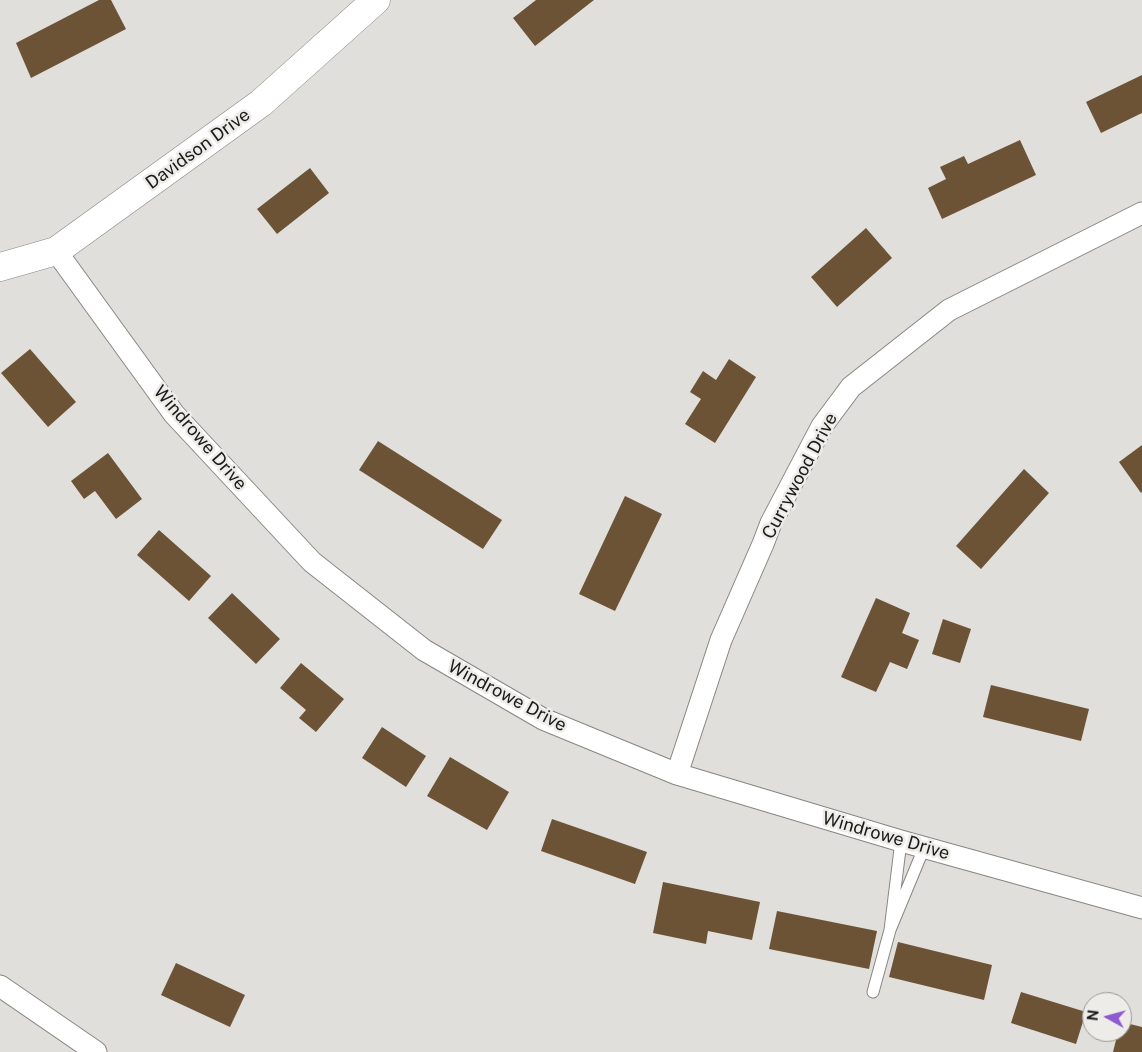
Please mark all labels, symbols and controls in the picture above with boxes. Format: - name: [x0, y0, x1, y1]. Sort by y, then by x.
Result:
- street label: Davidson Drive: [142, 104, 254, 194]
- street label: Windrowe Drive: [149, 381, 251, 495]
- street label: Currywood Drive: [758, 409, 842, 543]
- street label: Windrowe Drive: [444, 656, 570, 736]
- street label: Windrowe Drive: [820, 808, 952, 864]
- north arrow: [1082, 992, 1132, 1042]
- text: N: [1084, 1009, 1102, 1022]

